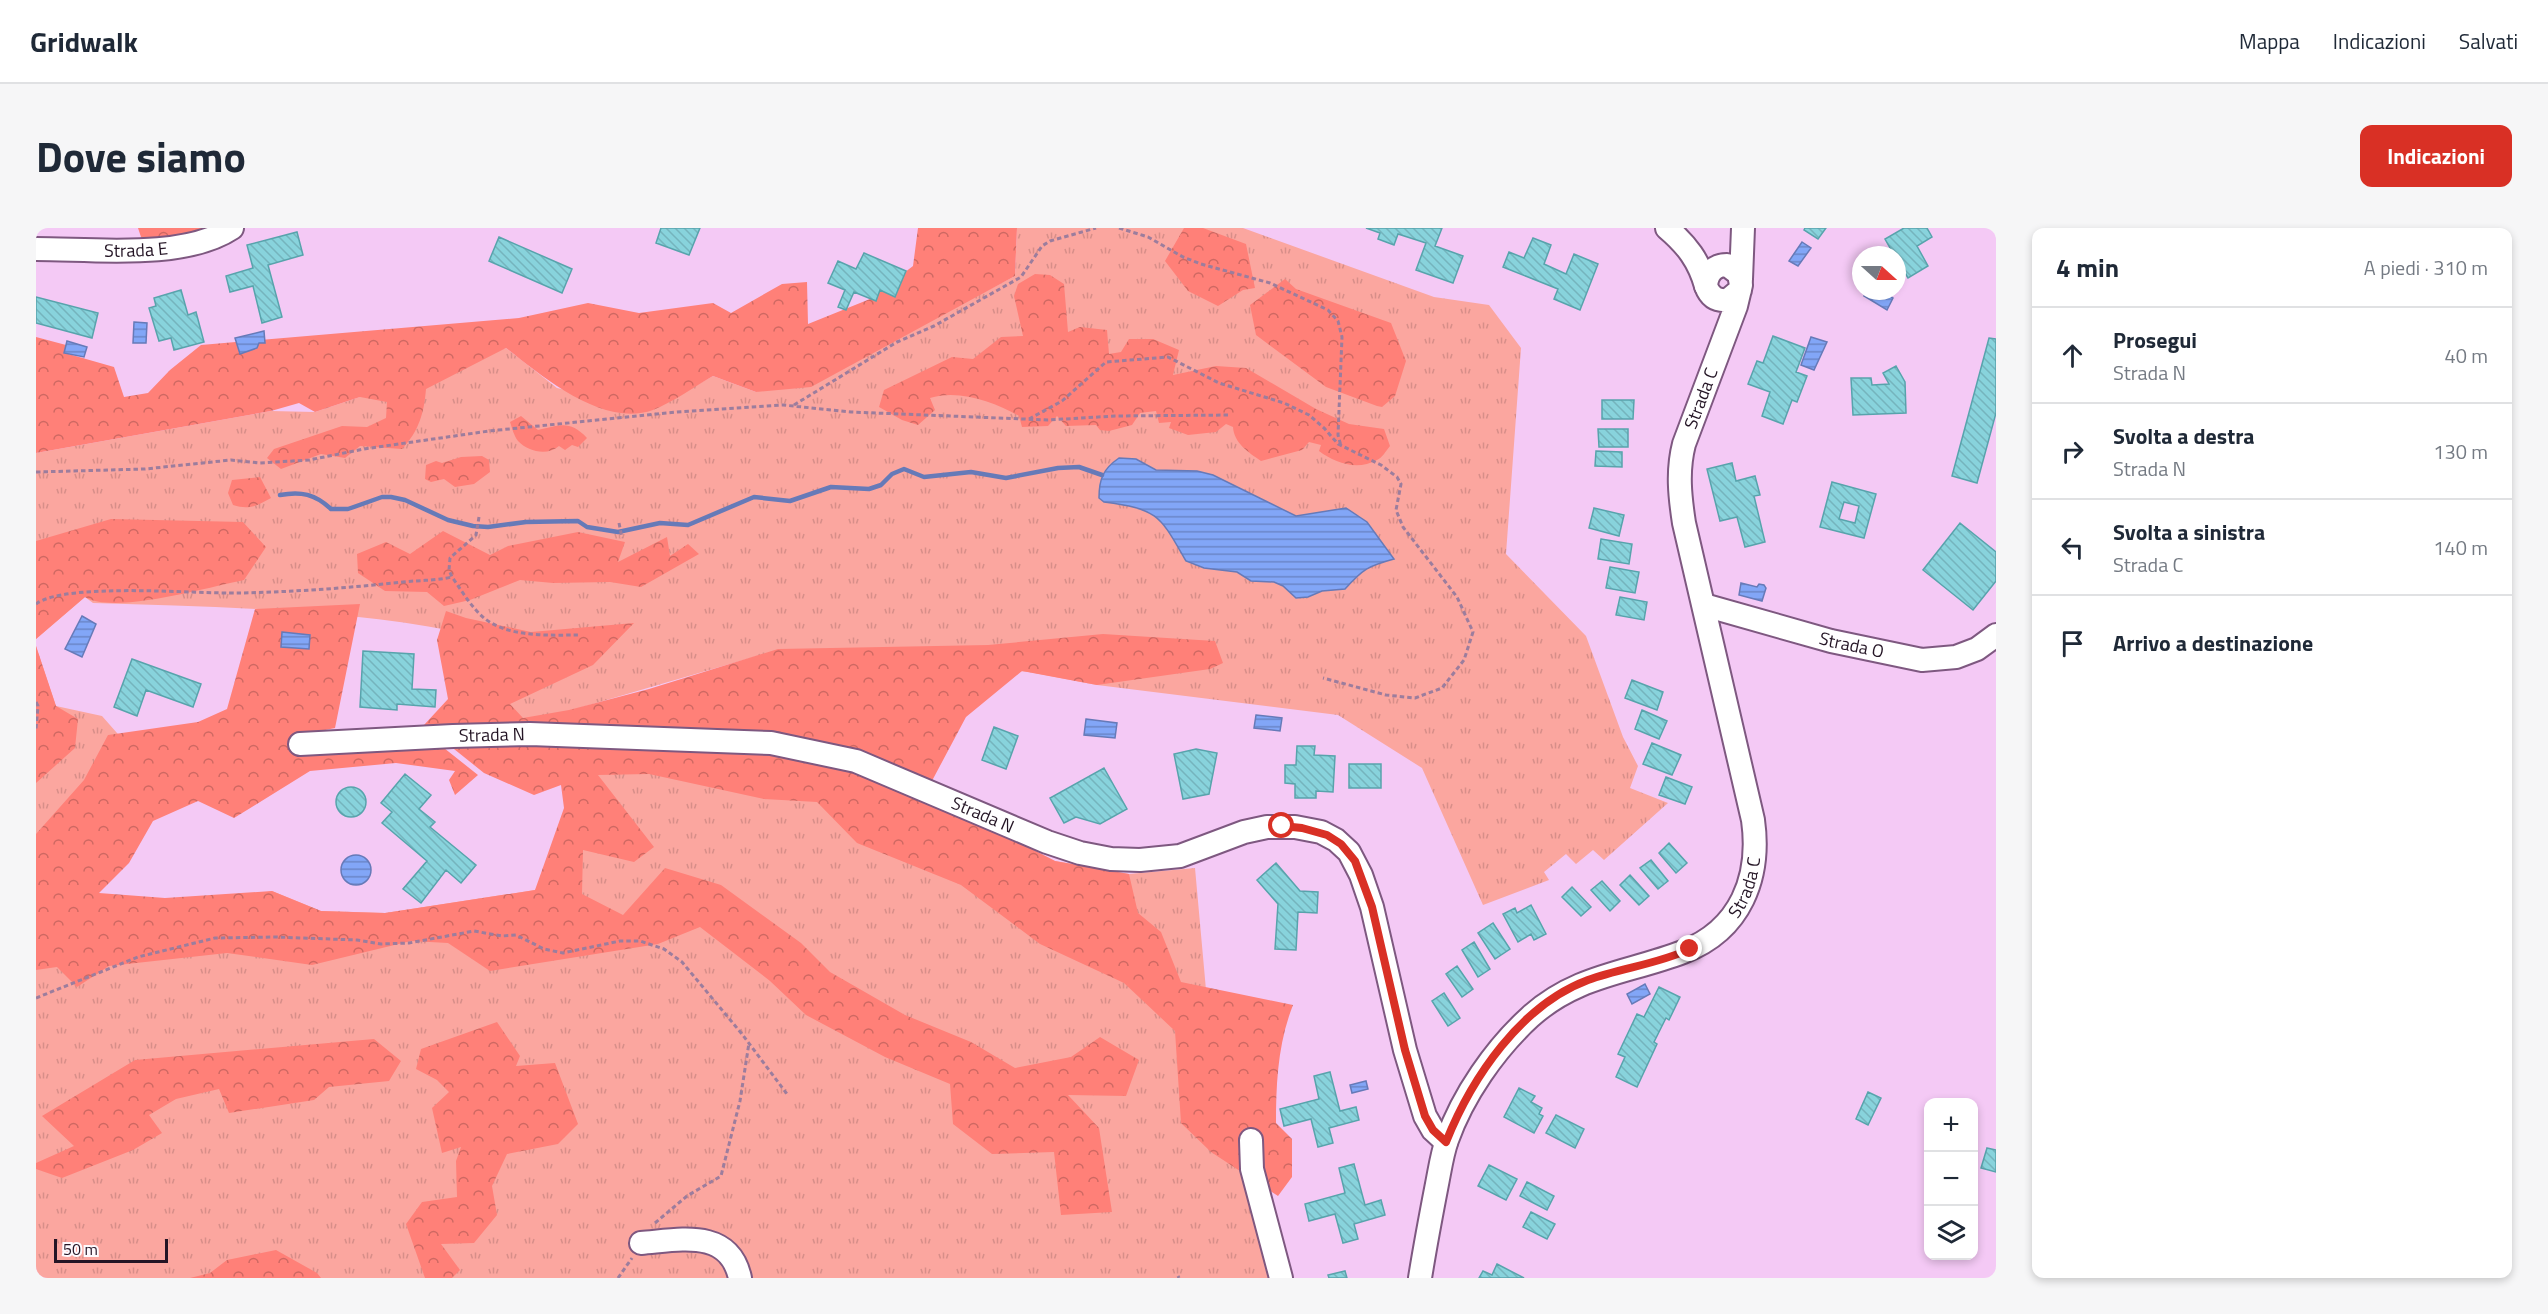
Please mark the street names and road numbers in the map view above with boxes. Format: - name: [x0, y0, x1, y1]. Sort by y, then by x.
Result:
- street label: Strada E: [104, 234, 169, 264]
- street label: Strada C: [1677, 364, 1725, 433]
- street label: Strada O: [1816, 624, 1887, 665]
- street label: Strada N: [458, 720, 525, 749]
- street label: Strada N: [947, 789, 1019, 840]
- street label: Strada C: [1721, 855, 1767, 923]

